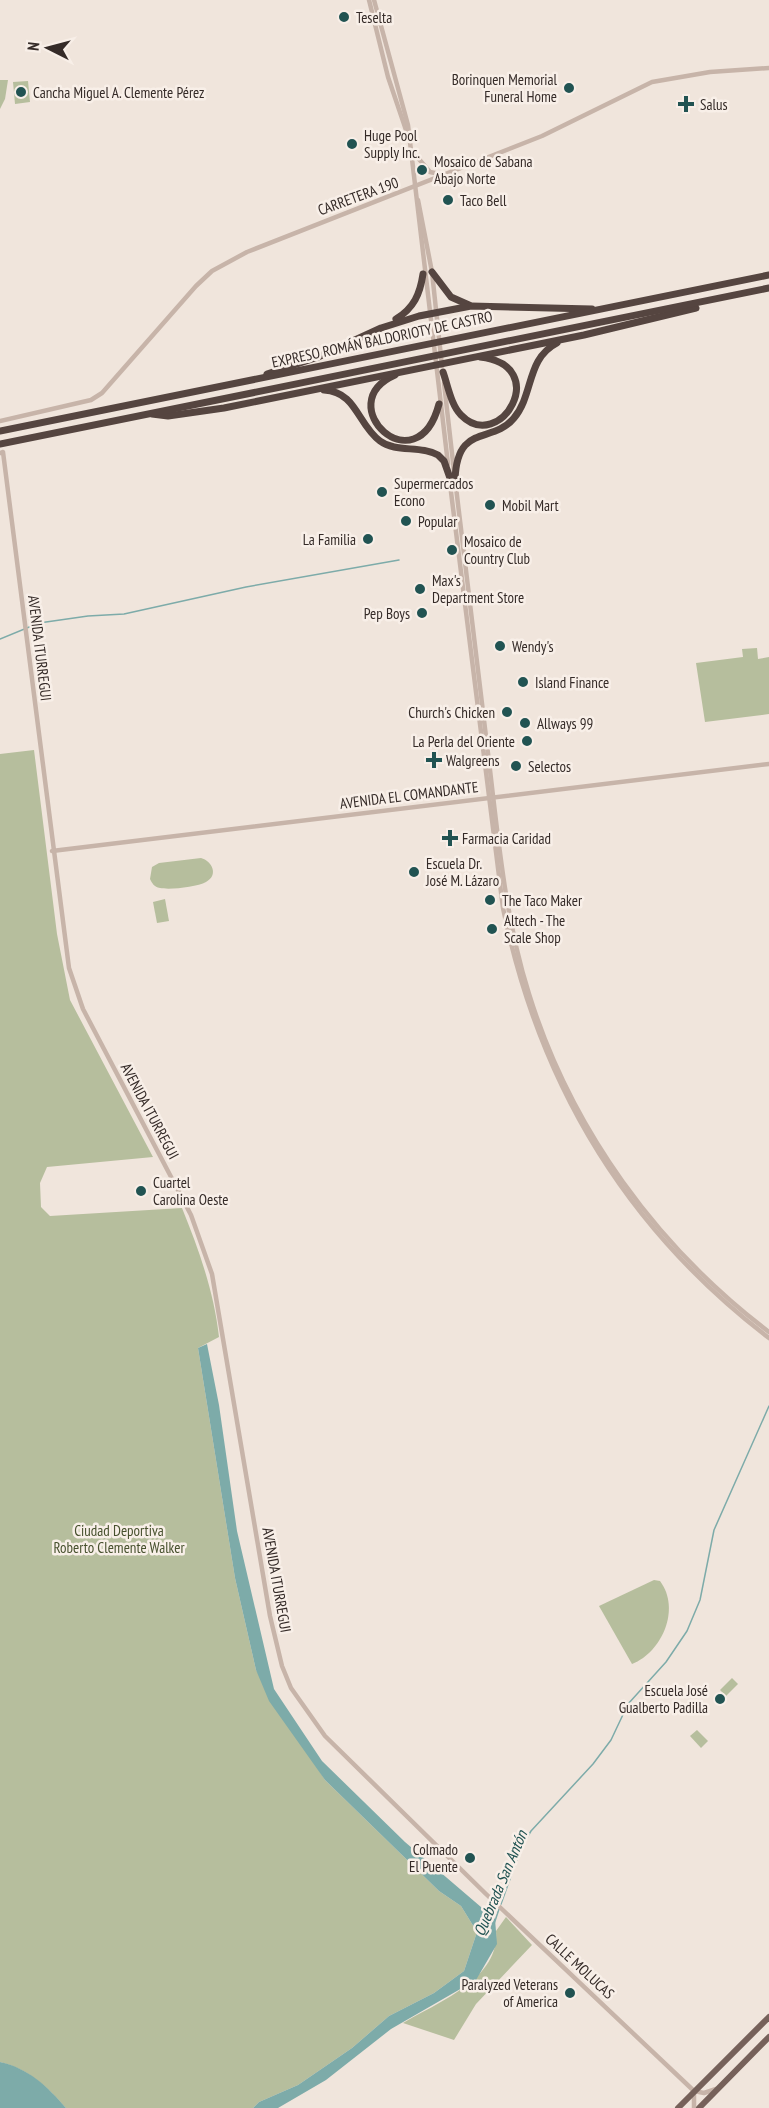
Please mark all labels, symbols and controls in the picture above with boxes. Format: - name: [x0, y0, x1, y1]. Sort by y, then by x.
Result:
- place label: Teselta: [356, 8, 392, 27]
- marker: Teselta: [337, 10, 351, 24]
- north arrow: [18, 18, 78, 78]
- text: N: [23, 41, 43, 52]
- place label: Borinquen Memorial Funeral Home: [452, 70, 557, 106]
- marker: Borinquen Memorial Funeral Home: [562, 81, 576, 95]
- place label: Cancha Miguel A. Clemente Pérez: [33, 83, 205, 102]
- marker: Cancha Miguel A. Clemente Pérez: [14, 85, 28, 99]
- marker: Salus: [677, 95, 695, 113]
- place label: Salus: [700, 95, 728, 114]
- place label: Huge Pool Supply Inc.: [364, 126, 420, 162]
- marker: Huge Pool Supply Inc.: [345, 137, 359, 151]
- place label: Mosaico de Sabana Abajo Norte: [434, 152, 533, 188]
- marker: Mosaico de Sabana Abajo Norte: [415, 163, 429, 177]
- street label: CARRETERA 190: [315, 173, 401, 219]
- place label: Taco Bell: [460, 191, 507, 210]
- marker: Taco Bell: [441, 193, 455, 207]
- street label: EXPRESO ROMÁN BALDORIOTY DE CASTRO: [270, 306, 494, 372]
- place label: Supermercados Econo: [394, 474, 473, 510]
- marker: Supermercados Econo: [375, 485, 389, 499]
- place label: Mobil Mart: [502, 496, 559, 515]
- marker: Mobil Mart: [483, 498, 497, 512]
- place label: Popular: [418, 512, 458, 531]
- marker: Popular: [399, 514, 413, 528]
- place label: La Familia: [303, 530, 356, 549]
- marker: La Familia: [361, 532, 375, 546]
- place label: Mosaico de Country Club: [464, 532, 530, 568]
- marker: Mosaico de Country Club: [445, 543, 459, 557]
- place label: Max's Department Store: [432, 571, 524, 607]
- marker: Max's Department Store: [413, 582, 427, 596]
- street label: AVENIDA ITURREGUI: [24, 594, 56, 702]
- place label: Pep Boys: [364, 604, 410, 623]
- marker: Pep Boys: [415, 606, 429, 620]
- place label: Wendy's: [512, 637, 553, 656]
- marker: Wendy's: [493, 639, 507, 653]
- place label: Island Finance: [535, 673, 609, 692]
- marker: Island Finance: [516, 675, 530, 689]
- place label: Church's Chicken: [408, 703, 495, 722]
- marker: Church's Chicken: [500, 705, 514, 719]
- place label: Allways 99: [537, 714, 593, 733]
- marker: Allways 99: [518, 716, 532, 730]
- place label: La Perla del Oriente: [413, 732, 515, 751]
- marker: La Perla del Oriente: [520, 734, 534, 748]
- place label: Walgreens: [446, 751, 500, 770]
- marker: Walgreens: [427, 753, 441, 767]
- place label: Selectos: [528, 757, 571, 776]
- marker: Selectos: [509, 759, 523, 773]
- street label: AVENIDA EL COMANDANTE: [339, 777, 479, 813]
- place label: Farmacia Caridad: [462, 829, 551, 848]
- marker: Farmacia Caridad: [443, 831, 457, 845]
- place label: Escuela Dr. José M. Lázaro: [425, 854, 499, 890]
- marker: Escuela Dr. José M. Lázaro: [407, 865, 421, 879]
- place label: The Taco Maker: [502, 891, 583, 910]
- marker: The Taco Maker: [483, 893, 497, 907]
- place label: Altech - The Scale Shop: [504, 911, 565, 947]
- marker: Altech - The Scale Shop: [485, 922, 499, 936]
- street label: AVENIDA ITURREGUI: [117, 1060, 183, 1162]
- place label: Cuartel Carolina Oeste: [153, 1173, 228, 1209]
- marker: Cuartel Carolina Oeste: [134, 1184, 148, 1198]
- park label: Ciudad Deportiva Roberto Clemente Walker: [53, 1521, 185, 1557]
- street label: AVENIDA ITURREGUI: [258, 1526, 296, 1634]
- place label: Escuela José Gualberto Padilla: [619, 1681, 708, 1717]
- marker: Escuela José Gualberto Padilla: [713, 1692, 727, 1706]
- water label: Quebrada San Antón: [469, 1826, 532, 1939]
- place label: Colmado El Puente: [409, 1840, 458, 1876]
- marker: Colmado El Puente: [463, 1851, 477, 1865]
- street label: CALLE MOLUCAS: [542, 1929, 618, 2003]
- place label: Paralyzed Veterans of America: [461, 1975, 558, 2011]
- marker: Paralyzed Veterans of America: [563, 1986, 577, 2000]

